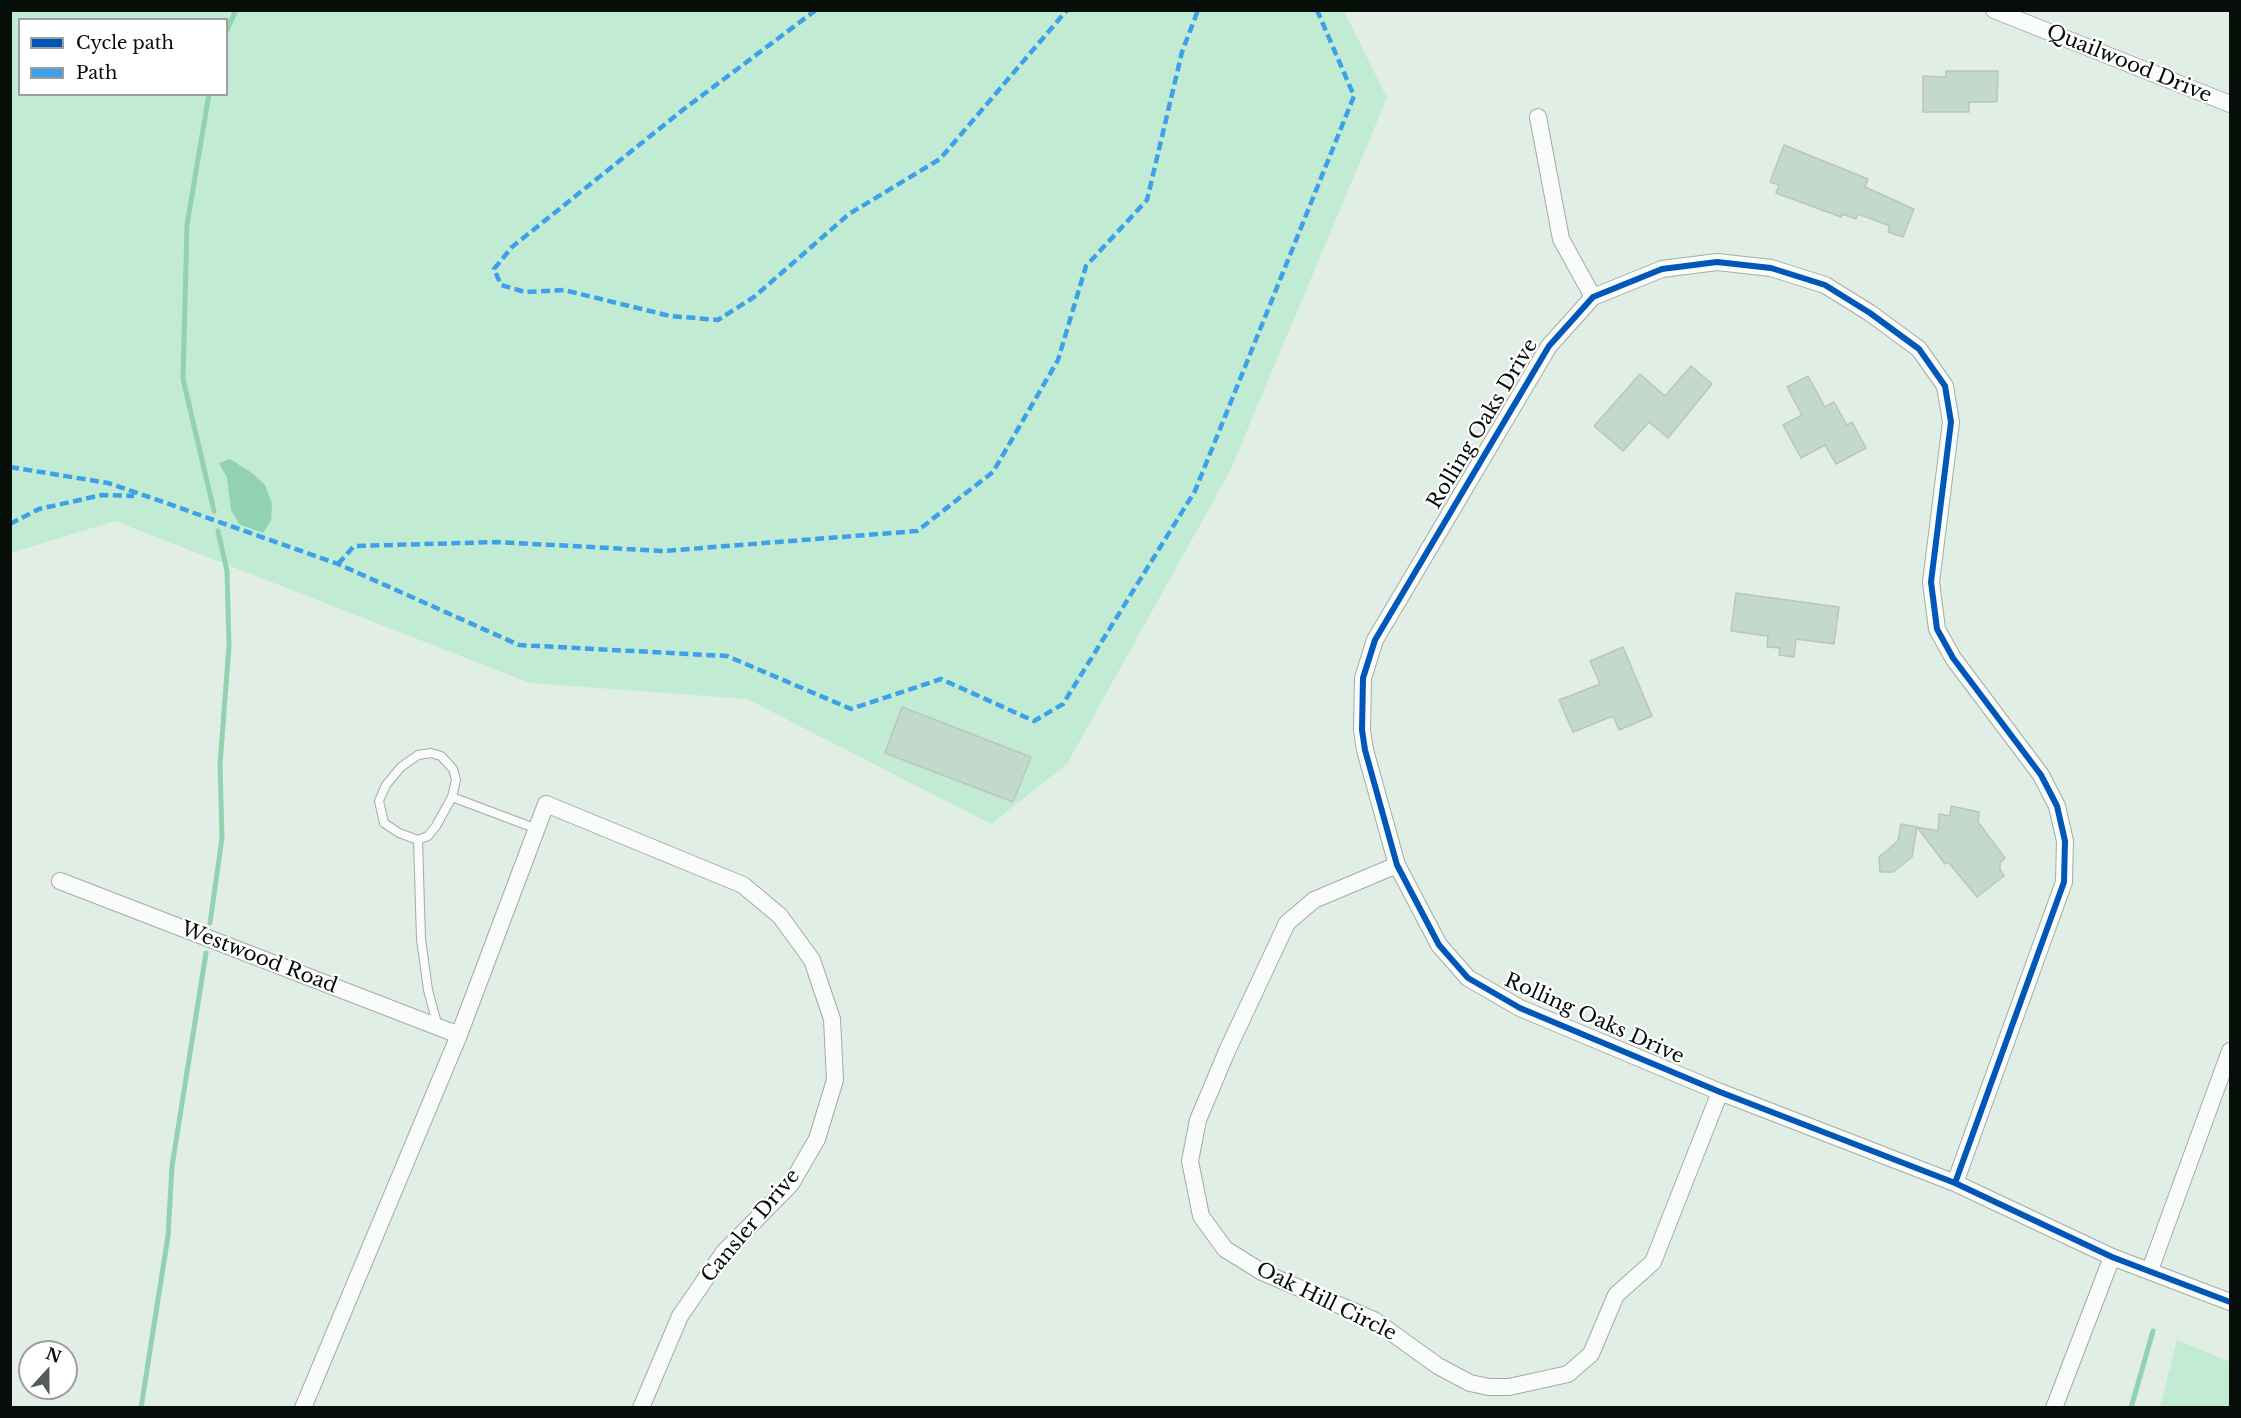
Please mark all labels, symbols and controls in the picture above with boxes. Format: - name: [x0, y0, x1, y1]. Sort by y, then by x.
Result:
- legend: [18, 18, 228, 96]
- street label: Quailwood Drive: [2043, 20, 2215, 108]
- text: Cycle path: [76, 32, 174, 54]
- text: Path: [76, 62, 117, 84]
- street label: Rolling Oaks Drive: [1423, 335, 1543, 513]
- street label: Westwood Road: [177, 917, 341, 999]
- street label: Rolling Oaks Drive: [1500, 969, 1688, 1069]
- street label: Cansler Drive: [697, 1165, 805, 1287]
- street label: Oak Hill Circle: [1252, 1258, 1400, 1346]
- north arrow: [18, 1340, 78, 1400]
- text: N: [43, 1343, 64, 1367]

